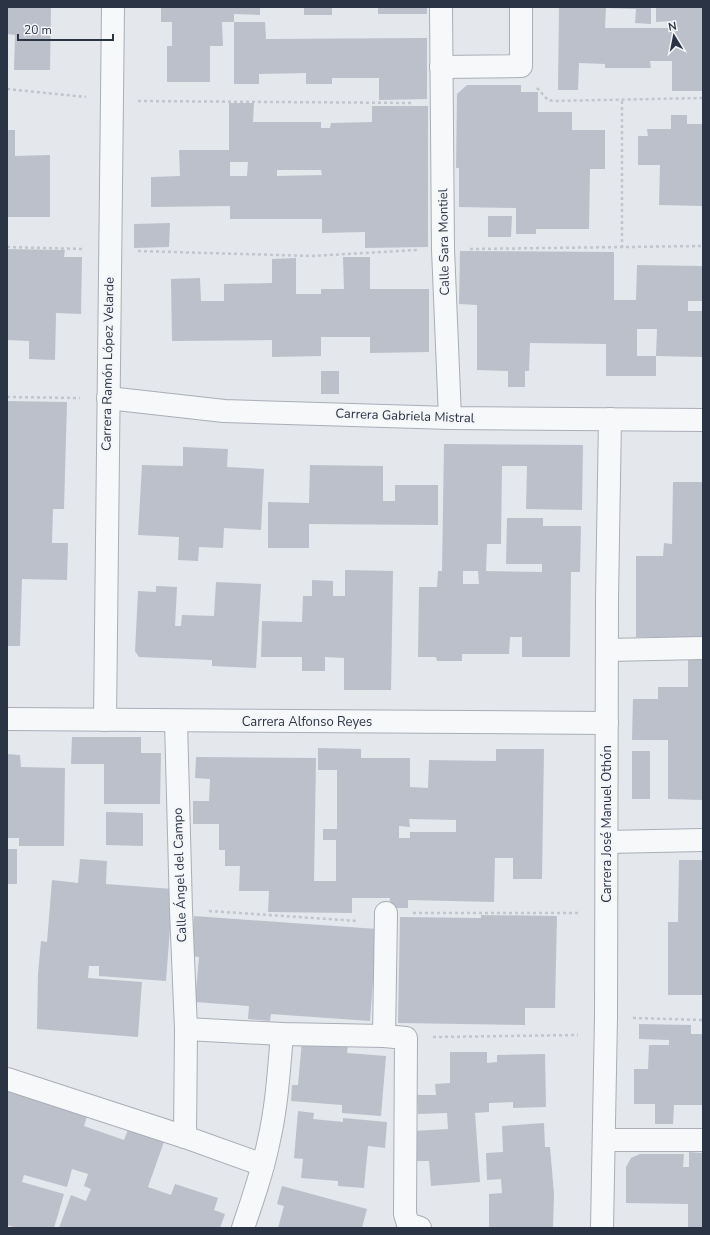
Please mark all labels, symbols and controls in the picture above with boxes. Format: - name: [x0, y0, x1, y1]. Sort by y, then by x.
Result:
- scale bar: [18, 16, 113, 42]
- north arrow: [654, 16, 694, 56]
- text: N: [667, 19, 678, 35]
- text: 20 m: [24, 22, 52, 38]
- street label: Calle Sara Montiel: [434, 188, 454, 296]
- street label: Carrera Ramón López Velarde: [97, 277, 119, 451]
- street label: Carrera Gabriela Mistral: [335, 405, 475, 427]
- street label: Carrera Alfonso Reyes: [242, 713, 372, 731]
- street label: Carrera José Manuel Othón: [598, 745, 616, 903]
- street label: Calle Ángel del Campo: [168, 807, 191, 943]

